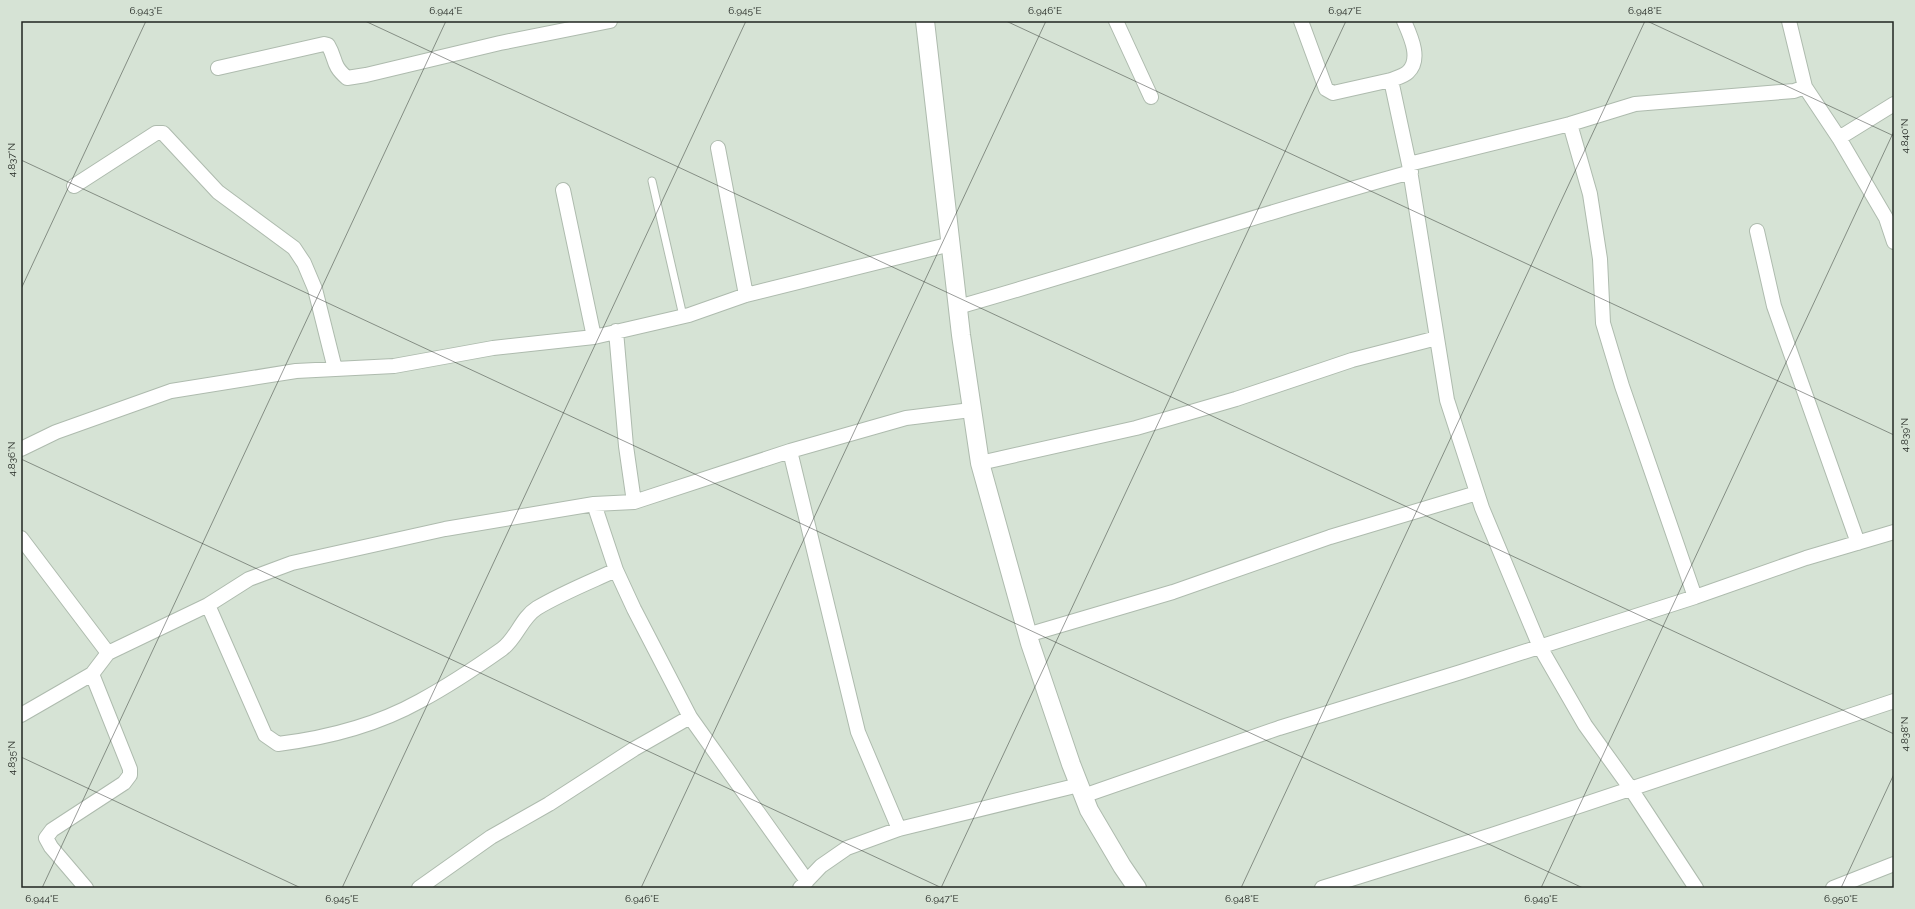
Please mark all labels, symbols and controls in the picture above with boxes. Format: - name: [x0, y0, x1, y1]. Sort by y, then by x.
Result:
- text: 6.943°E: [129, 5, 163, 16]
- text: 6.944°E: [429, 5, 463, 16]
- text: 6.945°E: [728, 5, 762, 16]
- text: 6.946°E: [1028, 5, 1062, 16]
- text: 6.947°E: [1328, 5, 1362, 16]
- text: 6.948°E: [1628, 5, 1662, 16]
- text: 4.840°N: [1899, 118, 1910, 154]
- text: 4.837°N: [6, 143, 17, 177]
- text: 4.839°N: [1899, 418, 1910, 452]
- text: 4.836°N: [6, 441, 17, 477]
- text: 4.838°N: [1899, 717, 1910, 751]
- text: 4.835°N: [6, 741, 17, 775]
- text: 6.944°E: [25, 893, 59, 904]
- text: 6.945°E: [325, 893, 359, 904]
- text: 6.946°E: [625, 893, 659, 904]
- text: 6.947°E: [925, 893, 959, 904]
- text: 6.948°E: [1225, 893, 1259, 904]
- text: 6.949°E: [1524, 893, 1558, 904]
- text: 6.950°E: [1824, 893, 1858, 904]

